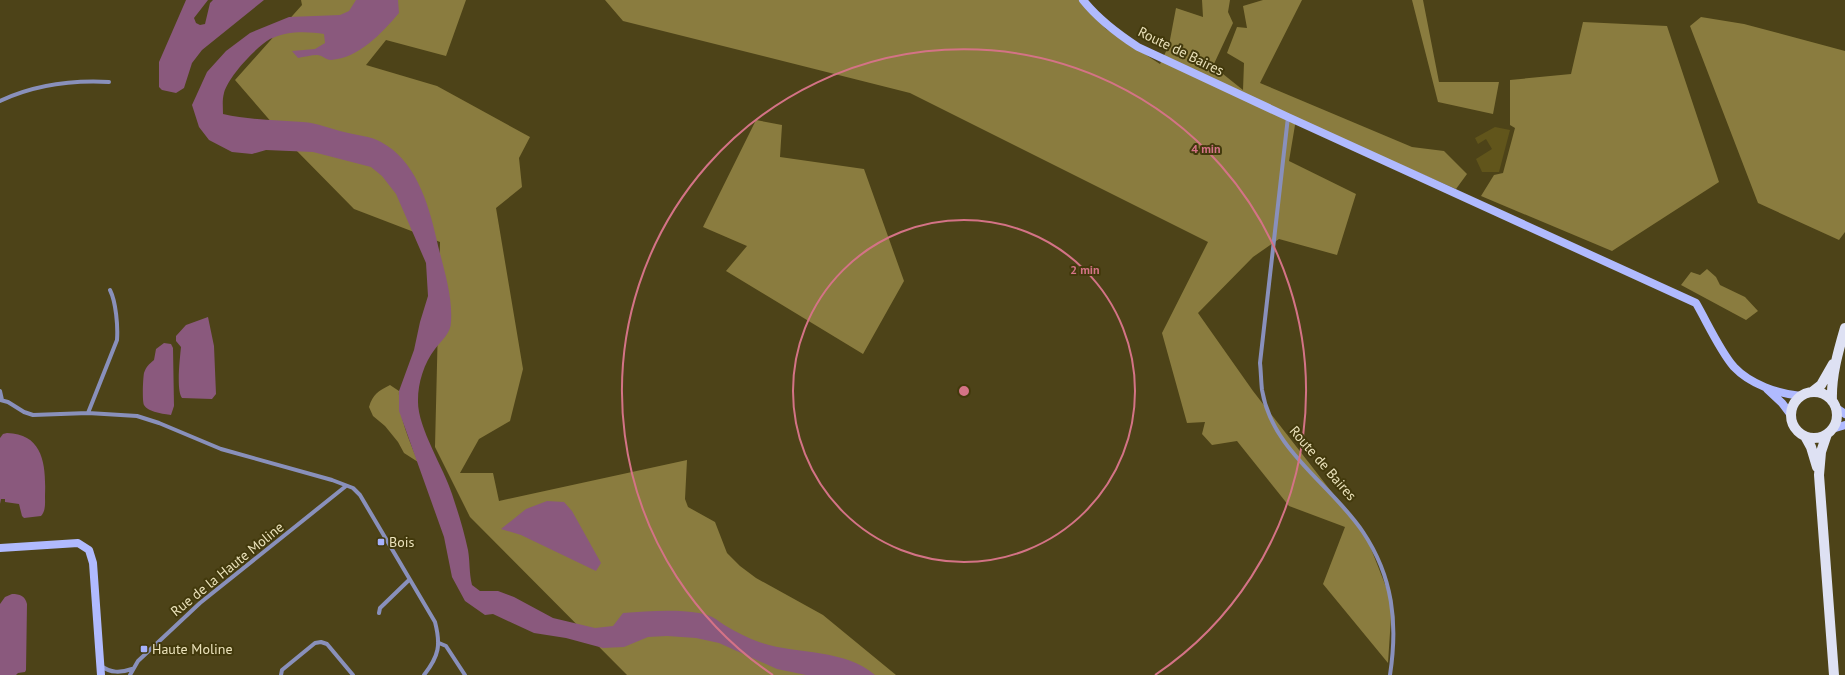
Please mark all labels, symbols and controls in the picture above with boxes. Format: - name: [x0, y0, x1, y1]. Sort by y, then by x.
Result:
- street label: Route de Baires: [1135, 22, 1227, 80]
- text: 4 min: [1191, 141, 1221, 156]
- text: 2 min: [1070, 262, 1100, 277]
- centre of rings: [957, 384, 971, 398]
- street label: Route de Baires: [1286, 422, 1360, 504]
- street label: Rue de la Haute Moline: [167, 518, 287, 620]
- place label: Bois: [389, 533, 414, 551]
- marker: Bois: [376, 537, 386, 547]
- place label: Haute Moline: [152, 640, 233, 658]
- marker: Haute Moline: [139, 644, 149, 654]

